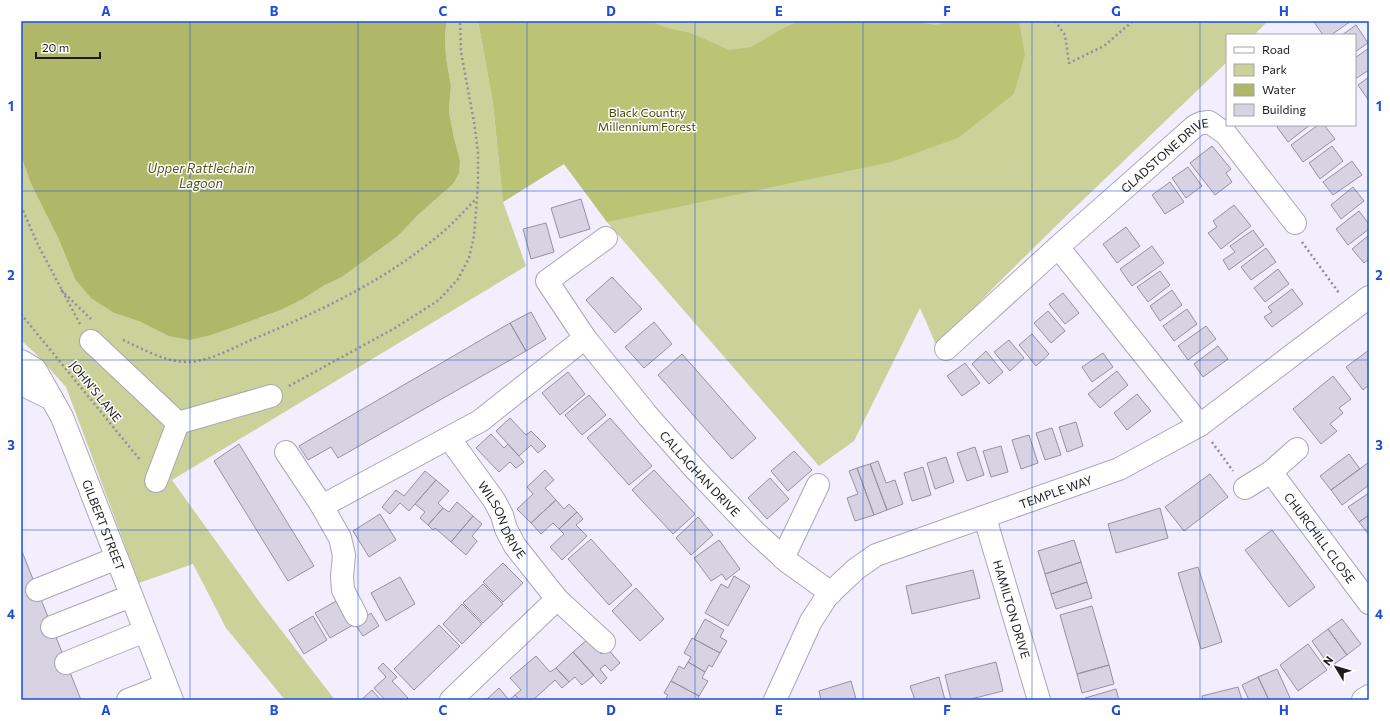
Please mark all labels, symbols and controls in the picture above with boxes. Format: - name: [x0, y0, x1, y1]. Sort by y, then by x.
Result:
- text: A: [101, 3, 111, 19]
- text: B: [270, 3, 279, 19]
- text: C: [439, 3, 448, 19]
- text: D: [606, 3, 616, 19]
- text: E: [775, 3, 783, 19]
- text: F: [943, 3, 951, 19]
- text: G: [1111, 3, 1121, 19]
- text: H: [1279, 3, 1289, 19]
- scale bar: [36, 34, 100, 60]
- legend: [1226, 34, 1356, 126]
- text: 20 m: [42, 40, 69, 54]
- text: Road: [1262, 42, 1290, 56]
- text: Park: [1262, 62, 1288, 76]
- text: Water: [1262, 82, 1296, 96]
- text: 1: [8, 98, 14, 114]
- text: 1: [1376, 98, 1382, 114]
- text: Building: [1262, 102, 1306, 116]
- park label: Black Country Millennium Forest: [598, 105, 696, 133]
- street label: GLADSTONE DRIVE: [1118, 115, 1209, 195]
- water label: Upper Rattlechain Lagoon: [147, 160, 255, 191]
- text: 2: [7, 267, 15, 283]
- text: 2: [1375, 267, 1383, 283]
- street label: JOHN'S LANE: [66, 358, 125, 425]
- street label: CALLAGHAN DRIVE: [657, 428, 743, 519]
- text: 3: [7, 437, 15, 453]
- text: 3: [1375, 437, 1383, 453]
- street label: TEMPLE WAY: [1017, 472, 1094, 511]
- street label: GILBERT STREET: [80, 478, 128, 573]
- street label: WILSON DRIVE: [476, 478, 529, 561]
- street label: CHURCHILL CLOSE: [1282, 490, 1358, 586]
- street label: HAMILTON DRIVE: [991, 558, 1033, 660]
- text: 4: [7, 606, 15, 622]
- text: 4: [1375, 606, 1383, 622]
- north arrow: [1316, 647, 1356, 687]
- text: N: [1320, 653, 1335, 668]
- text: A: [101, 702, 111, 718]
- text: B: [270, 702, 279, 718]
- text: C: [439, 702, 448, 718]
- text: D: [606, 702, 616, 718]
- text: E: [775, 702, 783, 718]
- text: F: [943, 702, 951, 718]
- text: G: [1111, 702, 1121, 718]
- text: H: [1279, 702, 1289, 718]

